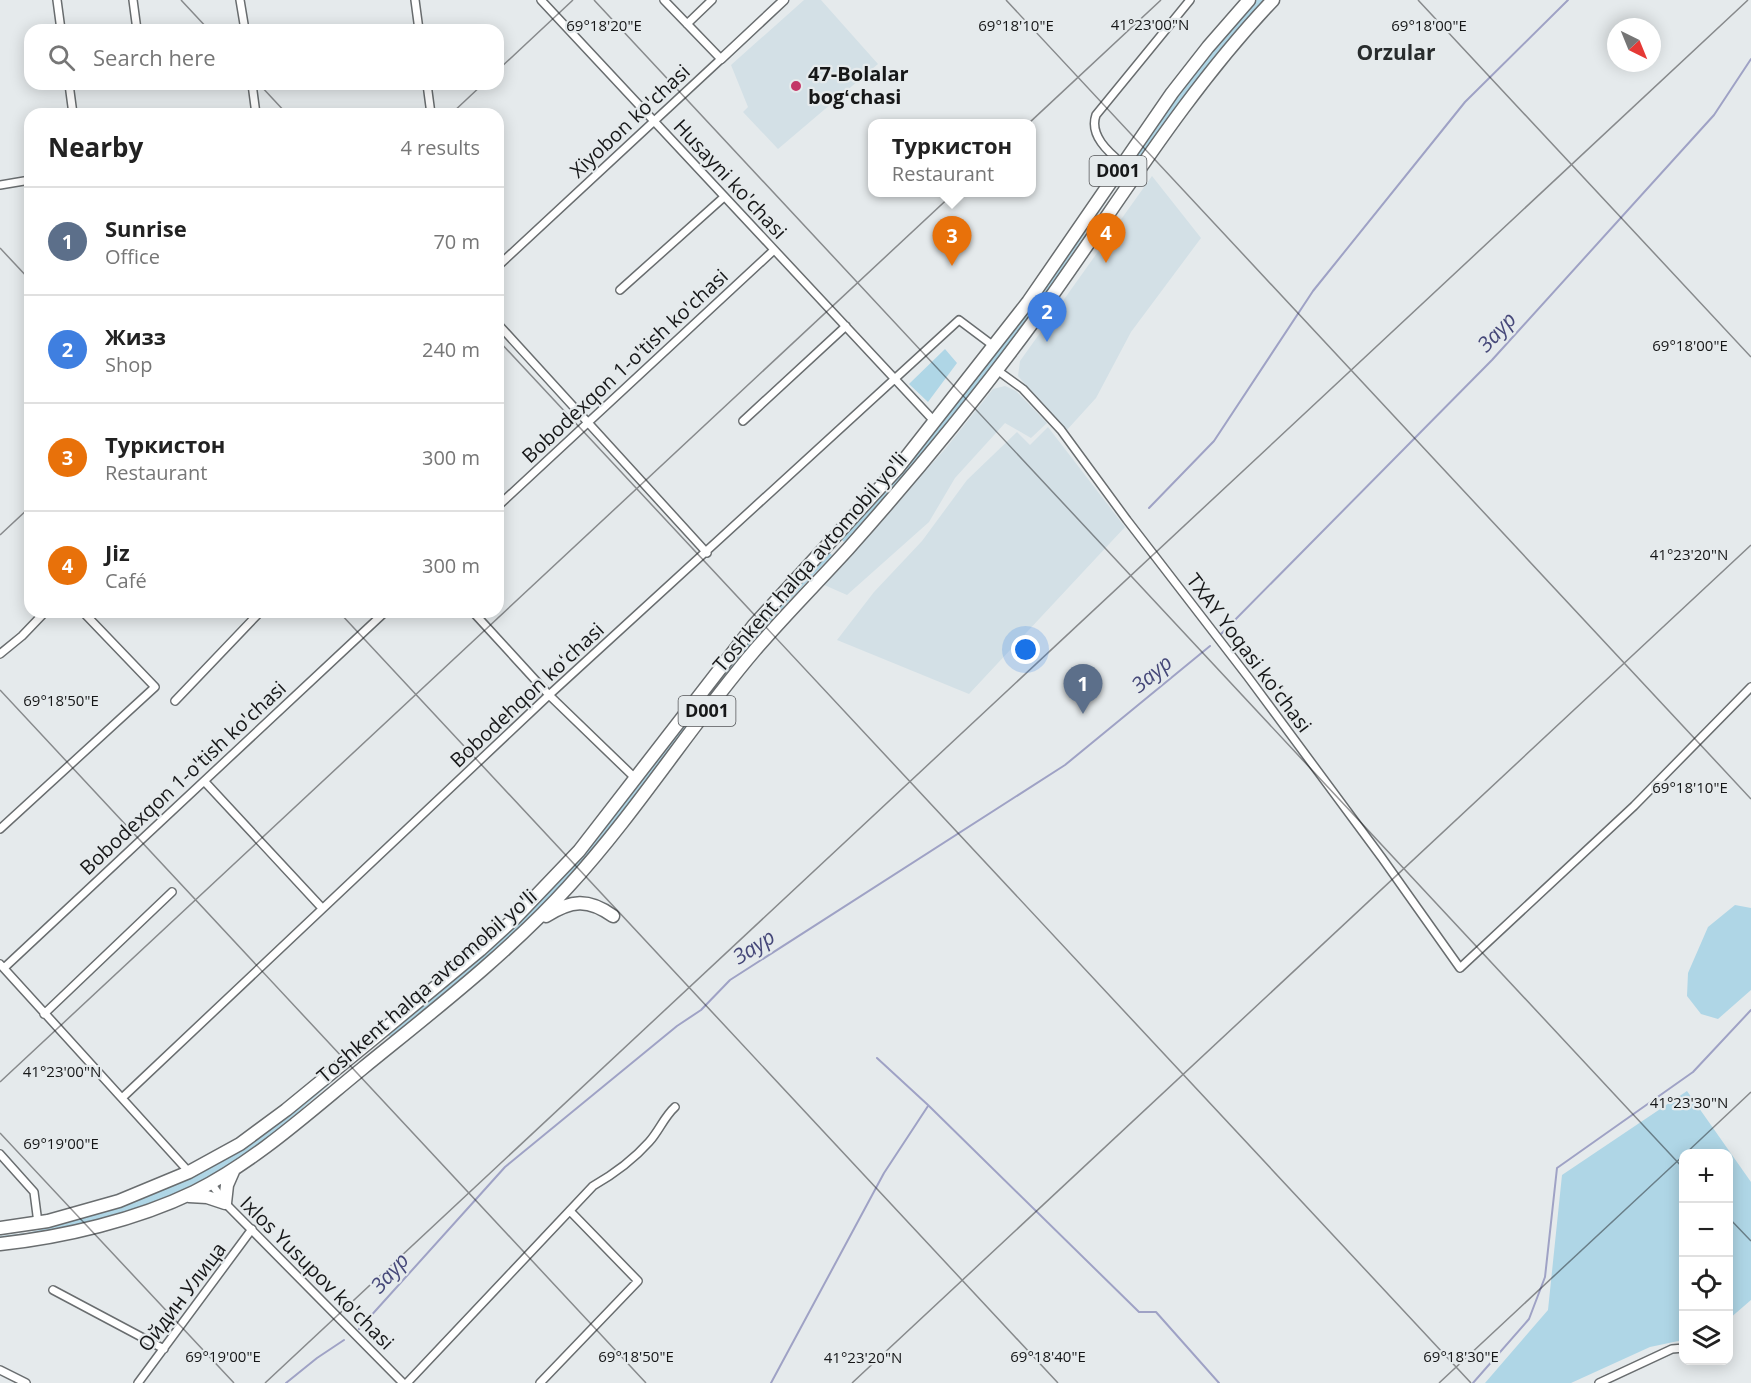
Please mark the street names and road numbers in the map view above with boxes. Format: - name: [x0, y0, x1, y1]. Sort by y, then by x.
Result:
- street label: Xiyobon ko'chasi: [564, 58, 695, 183]
- street label: Husayni ko'chasi: [668, 113, 793, 244]
- road number: D001: [1090, 156, 1146, 186]
- street label: Bobodexqon 1-o'tish ko'chasi: [516, 263, 734, 469]
- street label: Toshkent halqa avtomobil yo'li: [707, 446, 913, 677]
- street label: TXAY Yoqasi koʻchasi: [1181, 568, 1318, 738]
- street label: Bobodehqon koʻchasi: [444, 616, 609, 773]
- street label: Bobodexqon 1-o'tish ko'chasi: [74, 675, 292, 881]
- road number: D001: [678, 696, 736, 726]
- street label: Toshkent halqa avtomobil yo'li: [311, 883, 542, 1089]
- street label: Ixlos Yusupov ko'chasi: [235, 1190, 400, 1355]
- street label: Ойдин Улица: [132, 1236, 232, 1357]

